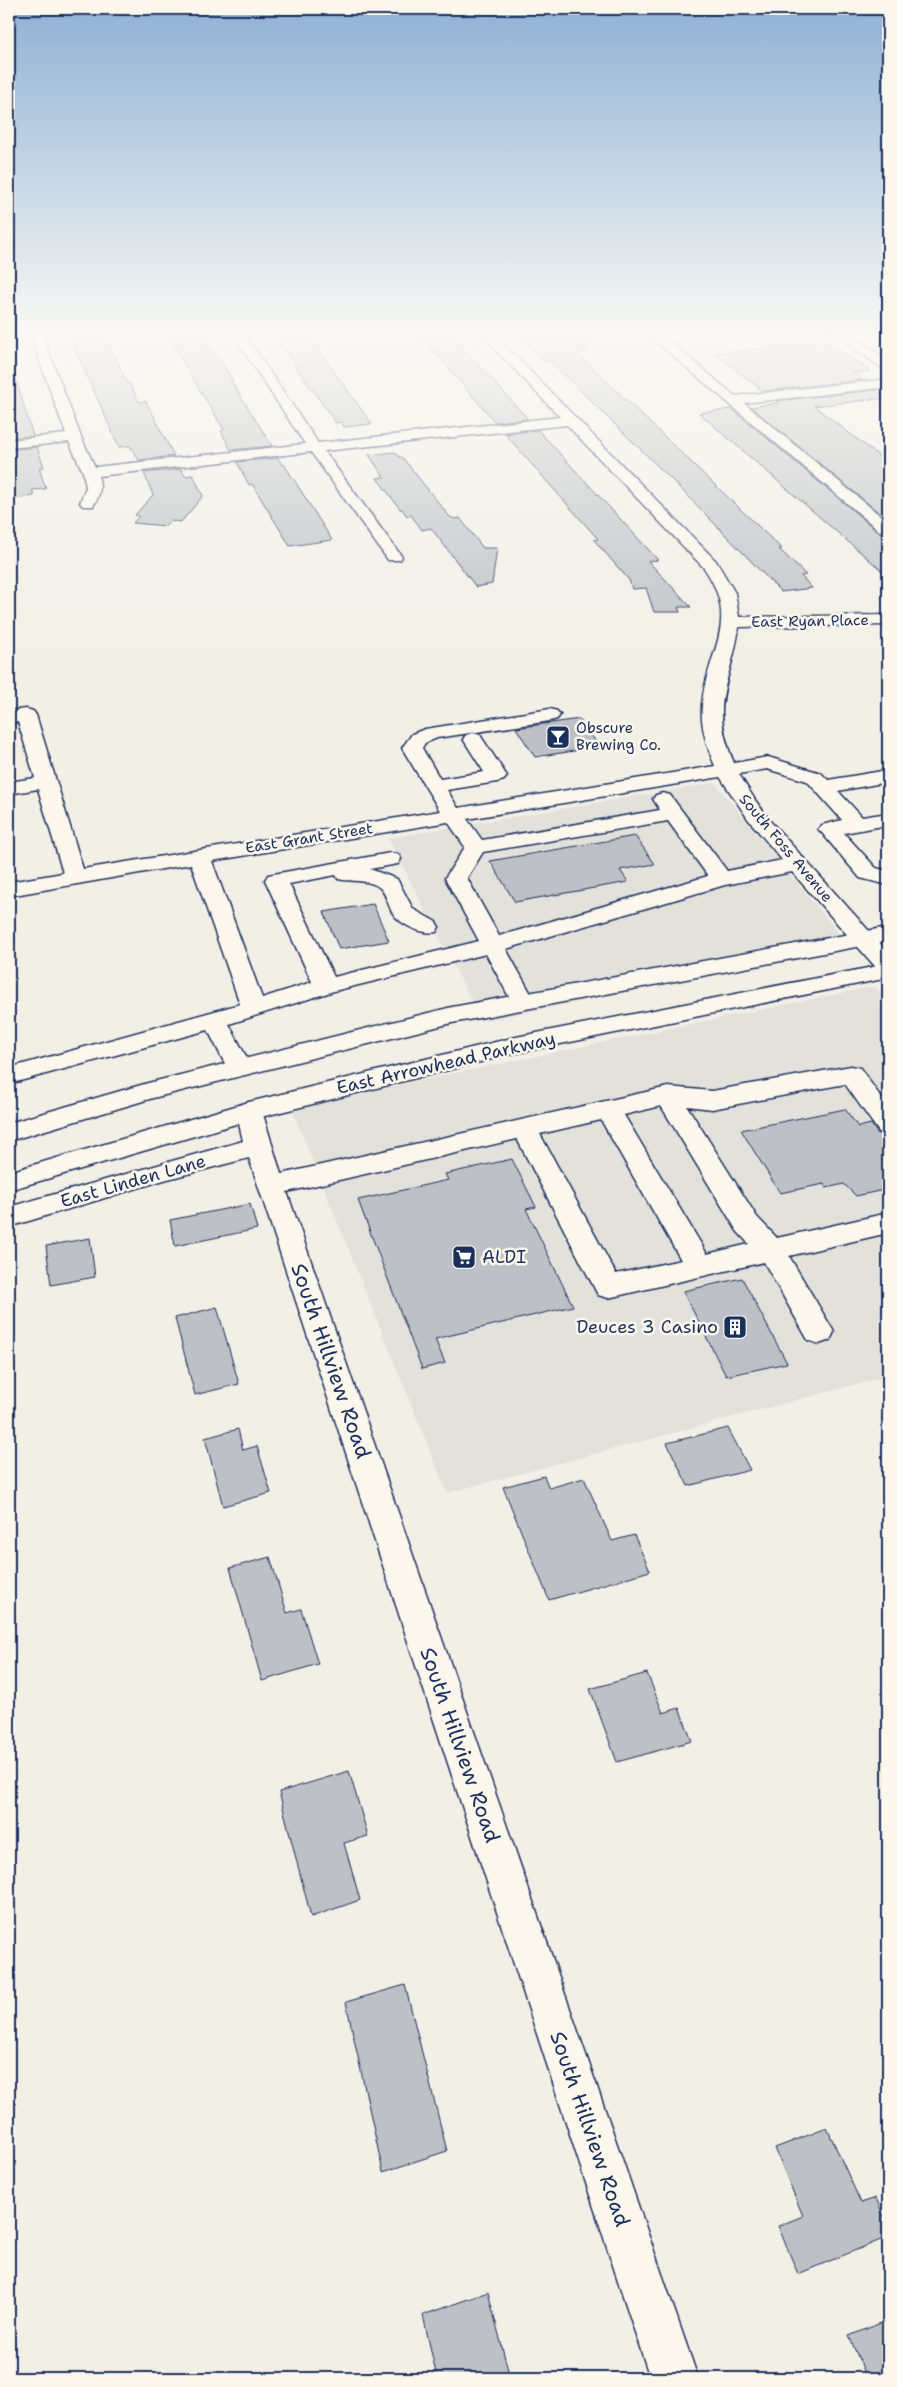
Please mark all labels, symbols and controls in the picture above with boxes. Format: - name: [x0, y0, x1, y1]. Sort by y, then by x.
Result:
- street label: East Ryan Place: [751, 610, 869, 632]
- place label: Obscure Brewing Co.: [576, 718, 661, 755]
- bar icon: Obscure Brewing Co.: [545, 724, 571, 750]
- street label: South Foss Avenue: [735, 790, 837, 906]
- street label: East Grant Street: [244, 818, 374, 858]
- street label: East Arrowhead Parkway: [334, 1026, 558, 1100]
- street label: East Linden Lane: [57, 1149, 209, 1213]
- supermarket icon: ALDI: [451, 1244, 477, 1270]
- place label: ALDI: [482, 1245, 526, 1269]
- street label: South Hillview Road: [284, 1260, 378, 1462]
- building icon: Deuces 3 Casino: [722, 1314, 748, 1340]
- place label: Deuces 3 Casino: [576, 1315, 718, 1339]
- street label: South Hillview Road: [413, 1644, 507, 1846]
- street label: South Hillview Road: [543, 2028, 637, 2230]

